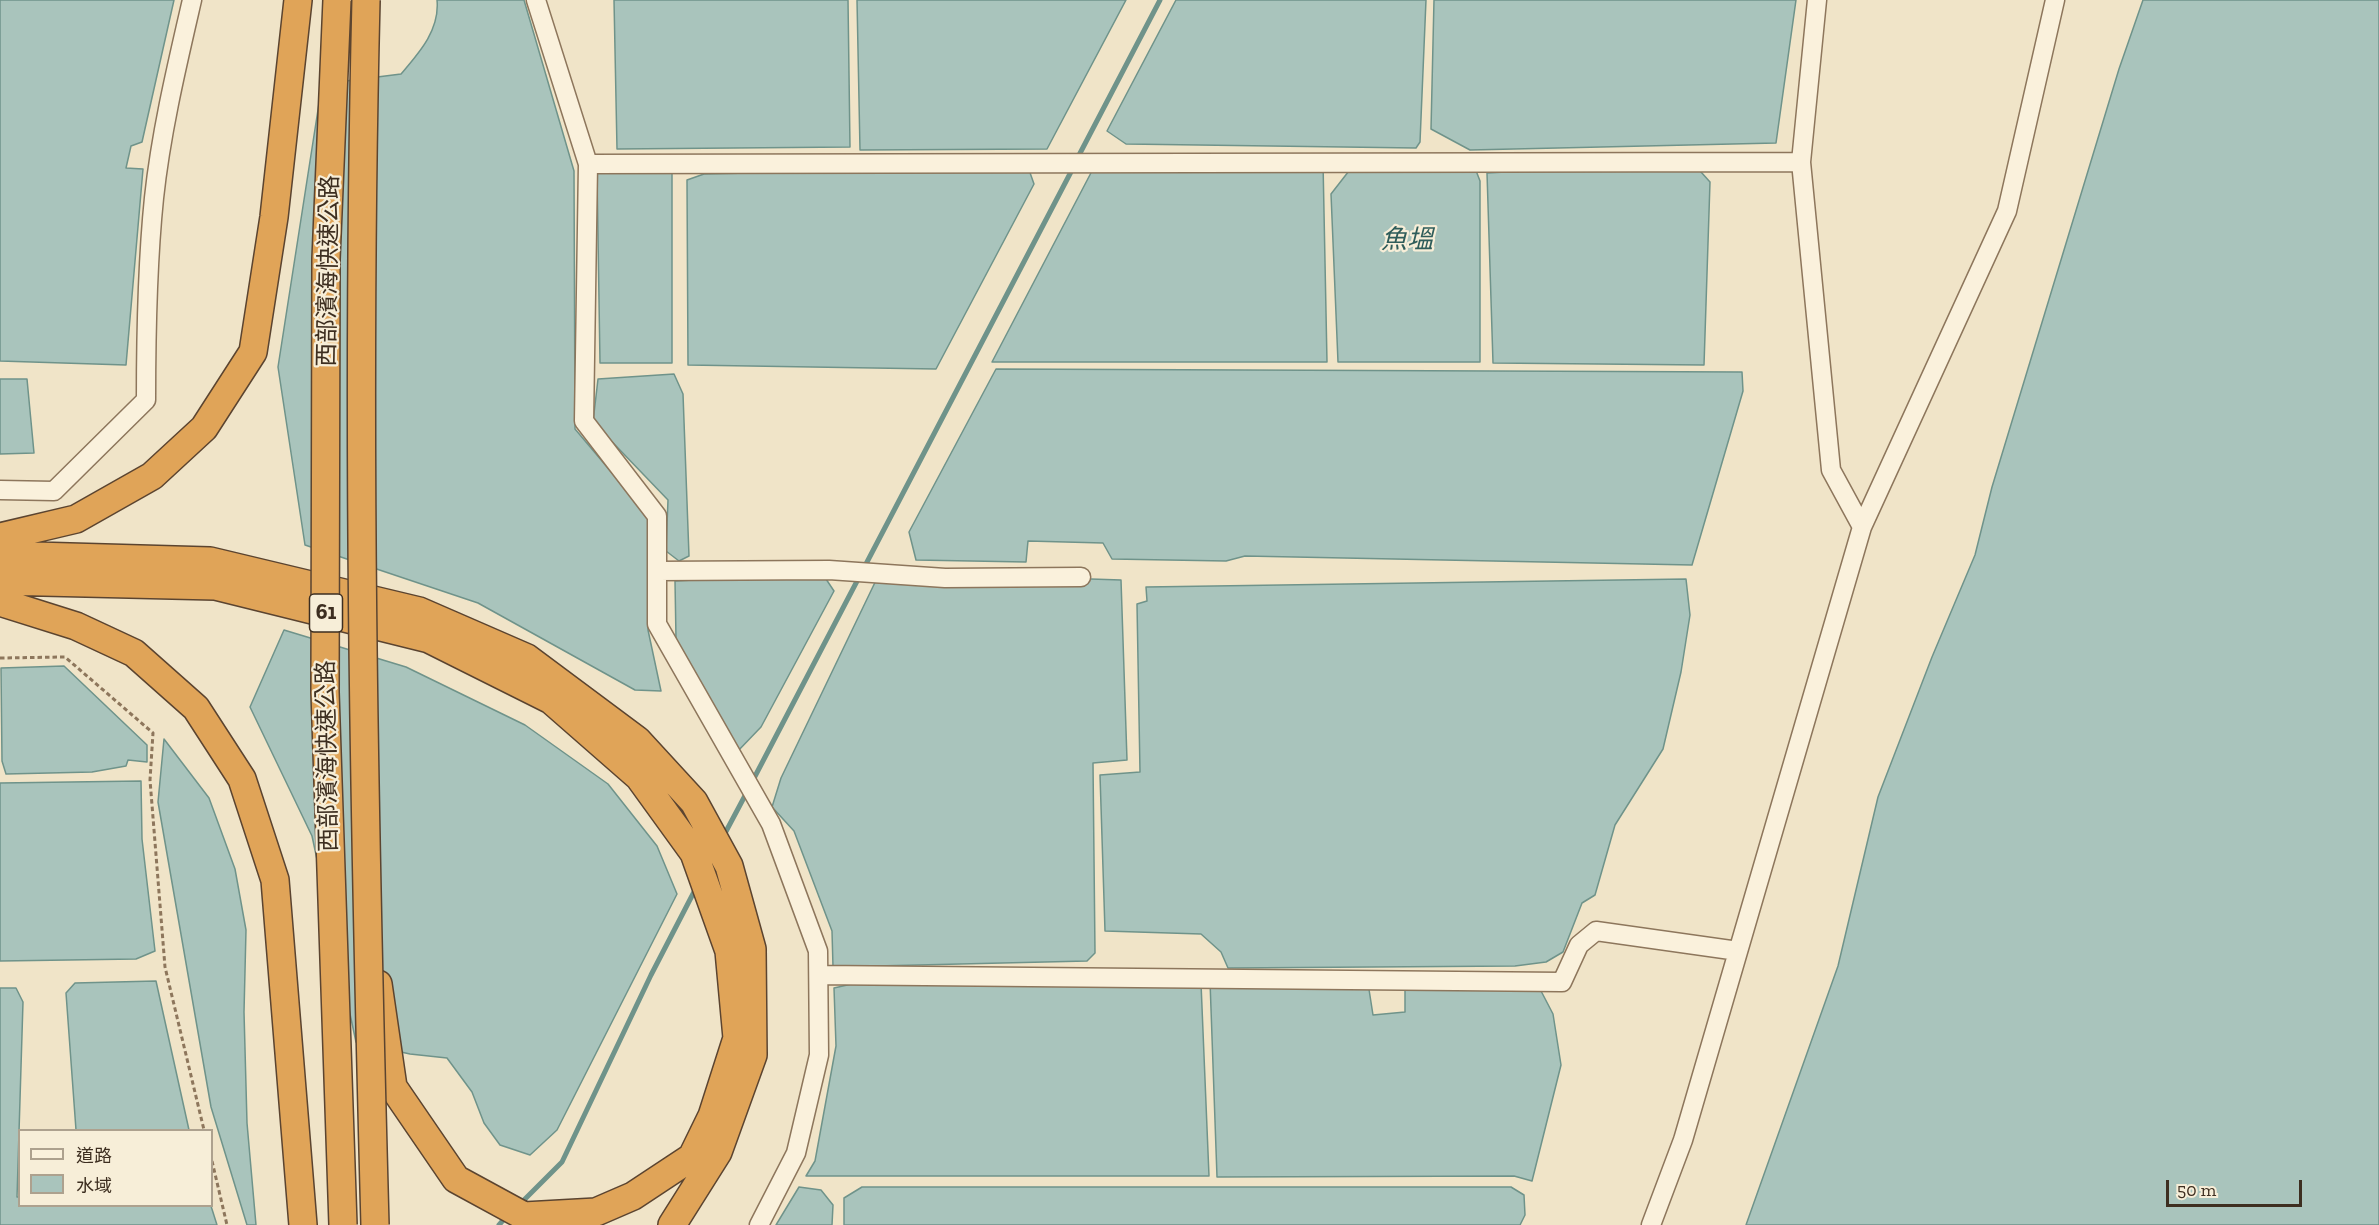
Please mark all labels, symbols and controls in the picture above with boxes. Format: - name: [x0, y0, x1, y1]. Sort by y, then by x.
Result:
- street label: 西部濱海快速公路: [313, 175, 345, 367]
- water label: 魚塭: [1381, 225, 1433, 257]
- road number: 61: [310, 594, 342, 632]
- street label: 西部濱海快速公路: [312, 660, 344, 852]
- legend: [18, 1129, 213, 1207]
- text: 道路: [76, 1145, 112, 1167]
- scale bar: [2169, 1168, 2306, 1206]
- text: 水域: [76, 1175, 112, 1197]
- text: 50 m: [2177, 1179, 2216, 1201]

